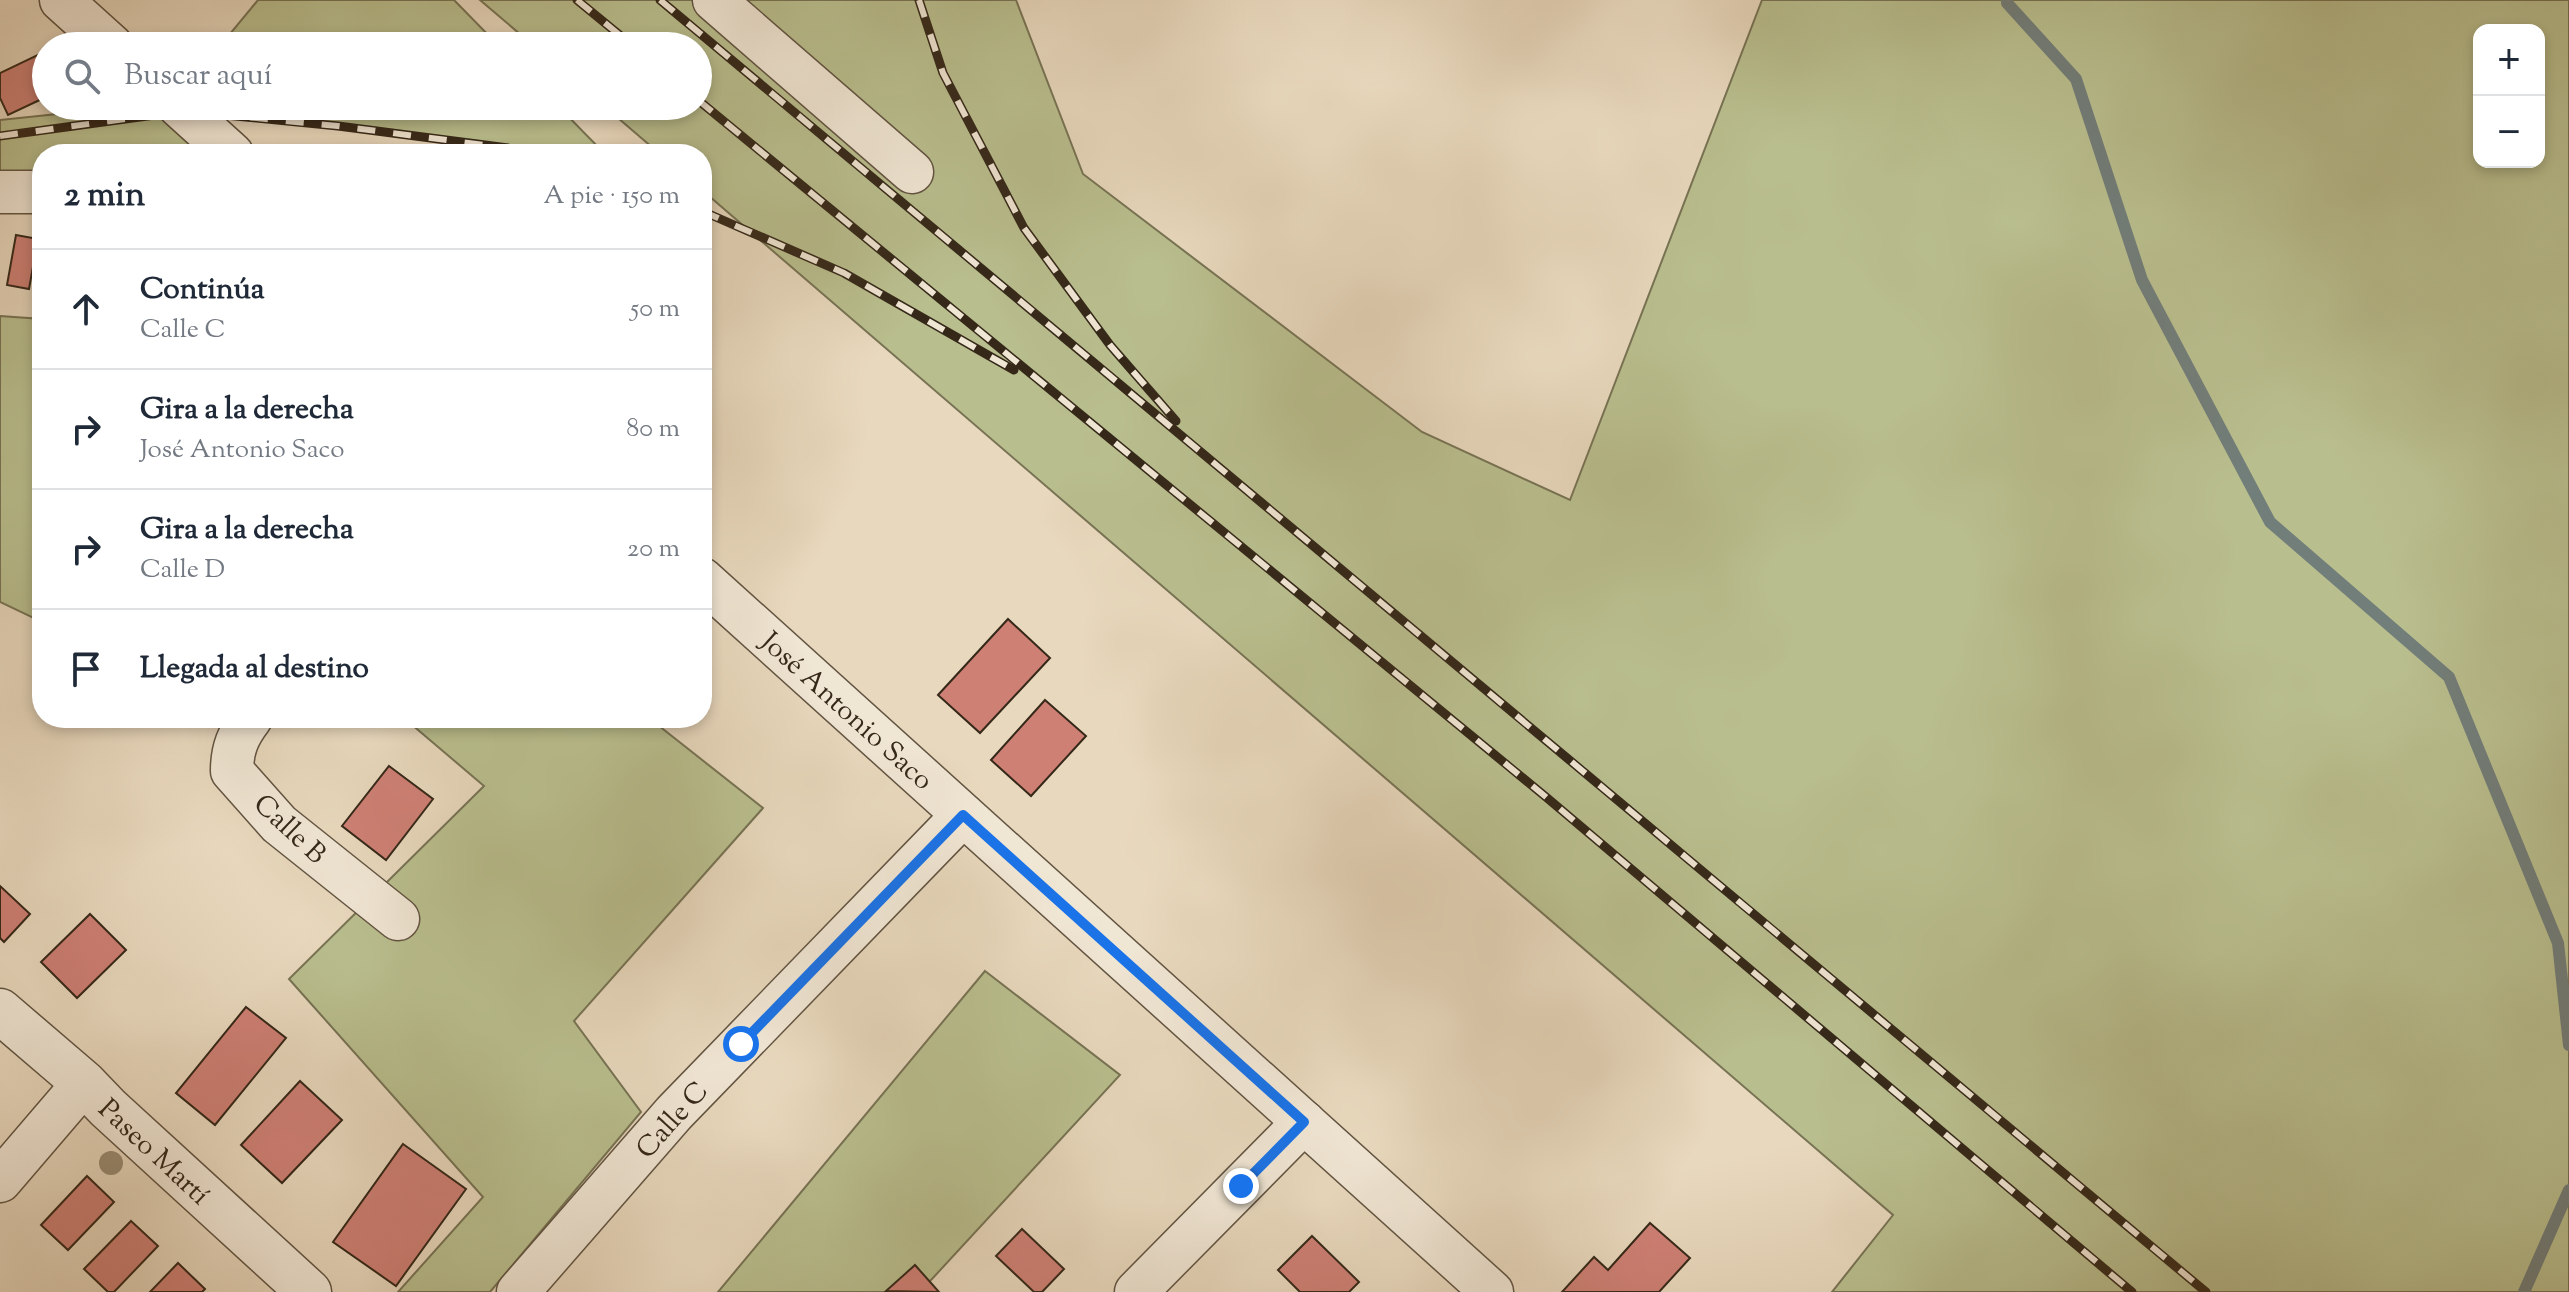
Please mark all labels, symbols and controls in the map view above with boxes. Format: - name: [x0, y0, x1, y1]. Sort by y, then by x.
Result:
- map controls: [2473, 24, 2545, 168]
- button: +: [2473, 24, 2545, 96]
- search box: [32, 32, 712, 120]
- icon: search: [60, 54, 104, 98]
- text: Buscar aquí: [124, 55, 272, 98]
- button: −: [2473, 96, 2545, 168]
- text: 2 min: [64, 172, 145, 221]
- text: A pie · 150 m: [543, 178, 680, 215]
- text: Continúa: [140, 269, 265, 312]
- icon: ahead: [64, 287, 108, 331]
- text: 50 m: [630, 291, 680, 328]
- text: Calle C: [140, 312, 225, 349]
- text: Gira a la derecha: [140, 389, 354, 432]
- icon: right: [64, 407, 108, 451]
- text: 80 m: [626, 411, 680, 448]
- text: José Antonio Saco: [140, 432, 344, 469]
- text: Gira a la derecha: [140, 509, 354, 552]
- icon: right: [64, 527, 108, 571]
- text: 20 m: [627, 531, 680, 568]
- text: Calle D: [140, 552, 225, 589]
- street label: José Antonio Saco: [749, 622, 941, 801]
- icon: arrive: [64, 647, 108, 691]
- text: Llegada al destino: [140, 648, 369, 691]
- street label: Calle B: [243, 786, 334, 875]
- route start: [723, 1026, 759, 1062]
- street label: Calle C: [628, 1073, 719, 1169]
- street label: Paseo Martí: [88, 1091, 218, 1216]
- route end: [1223, 1168, 1259, 1204]

